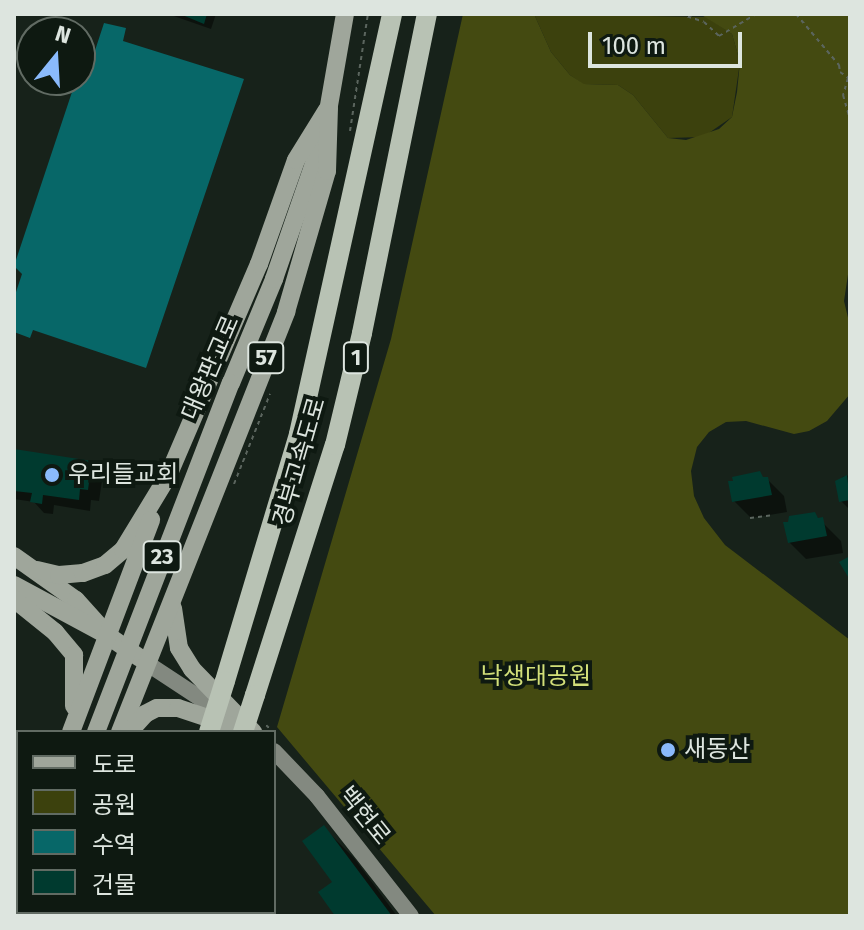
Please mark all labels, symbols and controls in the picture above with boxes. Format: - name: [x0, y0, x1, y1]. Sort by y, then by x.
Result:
- north arrow: [16, 16, 96, 96]
- scale bar: [592, 16, 746, 66]
- text: N: [52, 20, 74, 50]
- text: 100 m: [602, 32, 666, 60]
- street label: 대왕판교로: [176, 312, 246, 424]
- road number: 57: [246, 340, 286, 376]
- road number: 1: [342, 340, 370, 376]
- street label: 경부고속도로: [268, 394, 332, 530]
- place label: 우리들교회: [68, 461, 178, 489]
- marker: 우리들교회: [43, 466, 61, 484]
- road number: 23: [142, 539, 182, 575]
- park label: 낙생대공원: [481, 663, 591, 691]
- legend: [16, 730, 276, 914]
- place label: 새동산: [684, 736, 750, 764]
- marker: 새동산: [659, 741, 677, 759]
- text: 도로: [92, 751, 136, 779]
- street label: 백현로: [332, 781, 396, 851]
- text: 공원: [92, 791, 136, 819]
- text: 수역: [92, 831, 136, 859]
- text: 건물: [92, 871, 136, 899]

